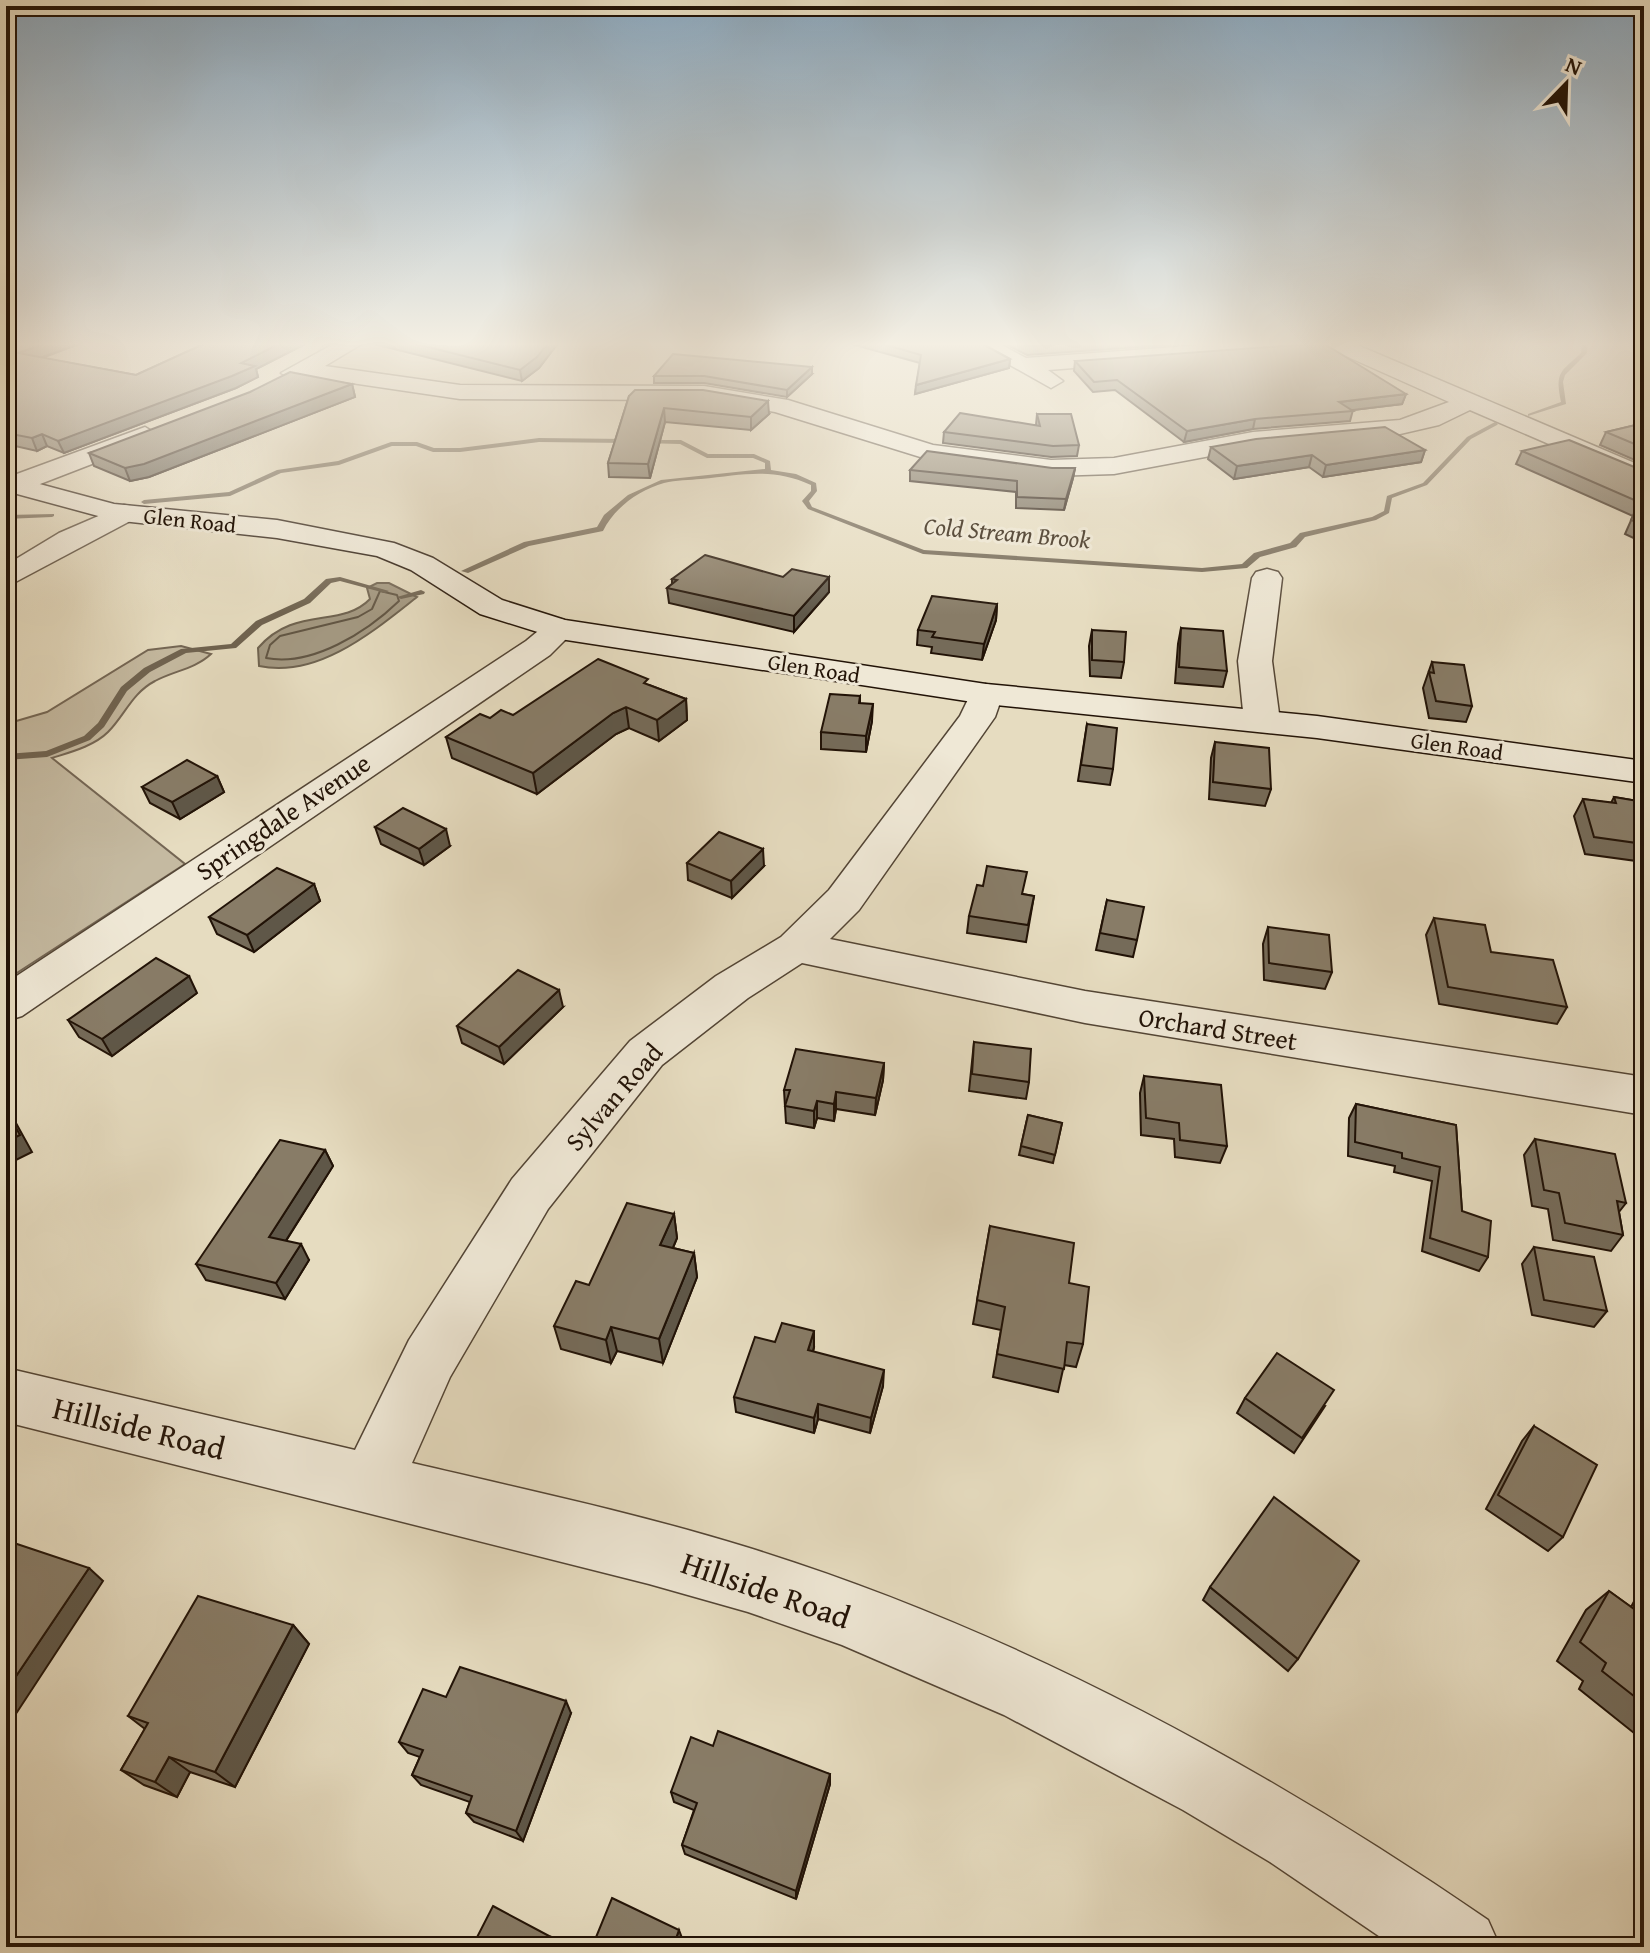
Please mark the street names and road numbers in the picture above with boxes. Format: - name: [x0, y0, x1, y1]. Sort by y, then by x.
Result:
- street label: Glen Road: [142, 499, 238, 541]
- street label: Glen Road: [766, 645, 863, 691]
- street label: Glen Road: [1409, 724, 1505, 768]
- street label: Springdale Avenue: [187, 744, 378, 890]
- street label: Orchard Street: [1136, 997, 1300, 1060]
- street label: Sylvan Road: [555, 1034, 672, 1159]
- street label: Hillside Road: [48, 1383, 230, 1472]
- street label: Hillside Road: [675, 1539, 857, 1640]

